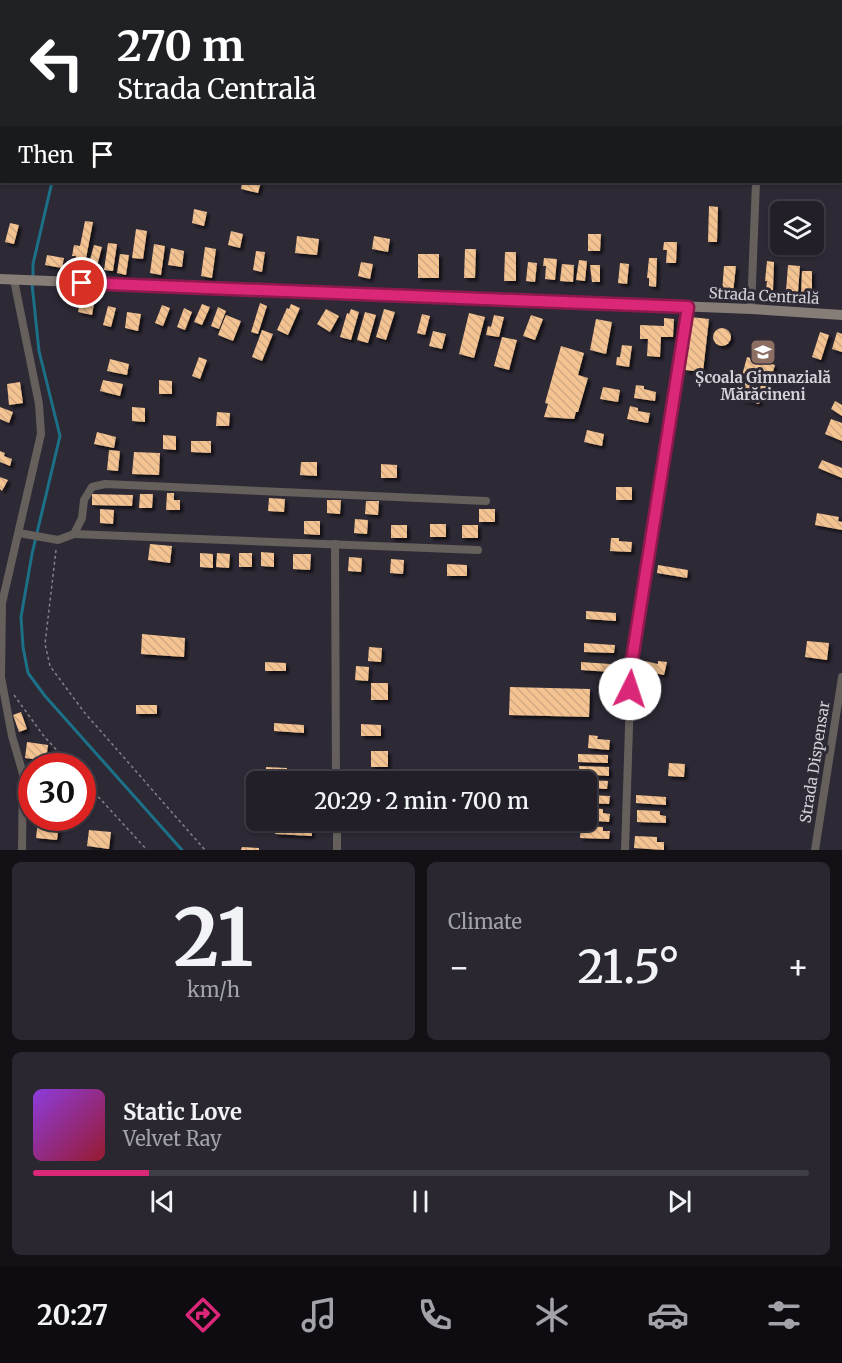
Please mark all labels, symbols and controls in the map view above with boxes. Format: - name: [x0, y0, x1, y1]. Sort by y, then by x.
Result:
- text: 270 m: [117, 20, 244, 72]
- icon: left: [18, 24, 96, 102]
- text: Strada Centrală: [117, 72, 316, 106]
- icon: arrive: [86, 138, 119, 171]
- text: Then: [18, 141, 74, 169]
- map controls: [770, 201, 824, 255]
- button: layers: [770, 201, 824, 255]
- pin: [56, 257, 107, 308]
- icon: arrive: [65, 266, 98, 299]
- street label: Strada Centrală: [708, 283, 820, 308]
- school or university icon: Școala Gimnazială Mărăcineni: [748, 337, 778, 367]
- place label: Școala Gimnazială Mărăcineni: [695, 368, 831, 404]
- position arrow: [598, 657, 662, 721]
- street label: Strada Dispensar: [795, 699, 834, 824]
- speed limit sign: 30: [18, 753, 96, 831]
- text: 20:29 · 2 min · 700 m: [314, 787, 529, 815]
- text: 21: [174, 889, 253, 987]
- text: Climate: [448, 909, 522, 934]
- text: 21.5°: [577, 939, 680, 995]
- text: −: [448, 947, 470, 988]
- text: +: [787, 947, 809, 988]
- text: km/h: [187, 977, 240, 1002]
- text: Static Love: [123, 1098, 242, 1126]
- text: Velvet Ray: [123, 1126, 222, 1151]
- icon: previous: [146, 1185, 179, 1218]
- icon: pause: [404, 1185, 437, 1218]
- icon: next: [663, 1185, 696, 1218]
- icon: directions: [182, 1294, 224, 1336]
- icon: music: [298, 1294, 340, 1336]
- icon: phone: [414, 1294, 456, 1336]
- icon: climate: [531, 1294, 573, 1336]
- icon: car: [647, 1294, 689, 1336]
- icon: filters: [763, 1294, 805, 1336]
- text: 20:27: [37, 1298, 108, 1332]

